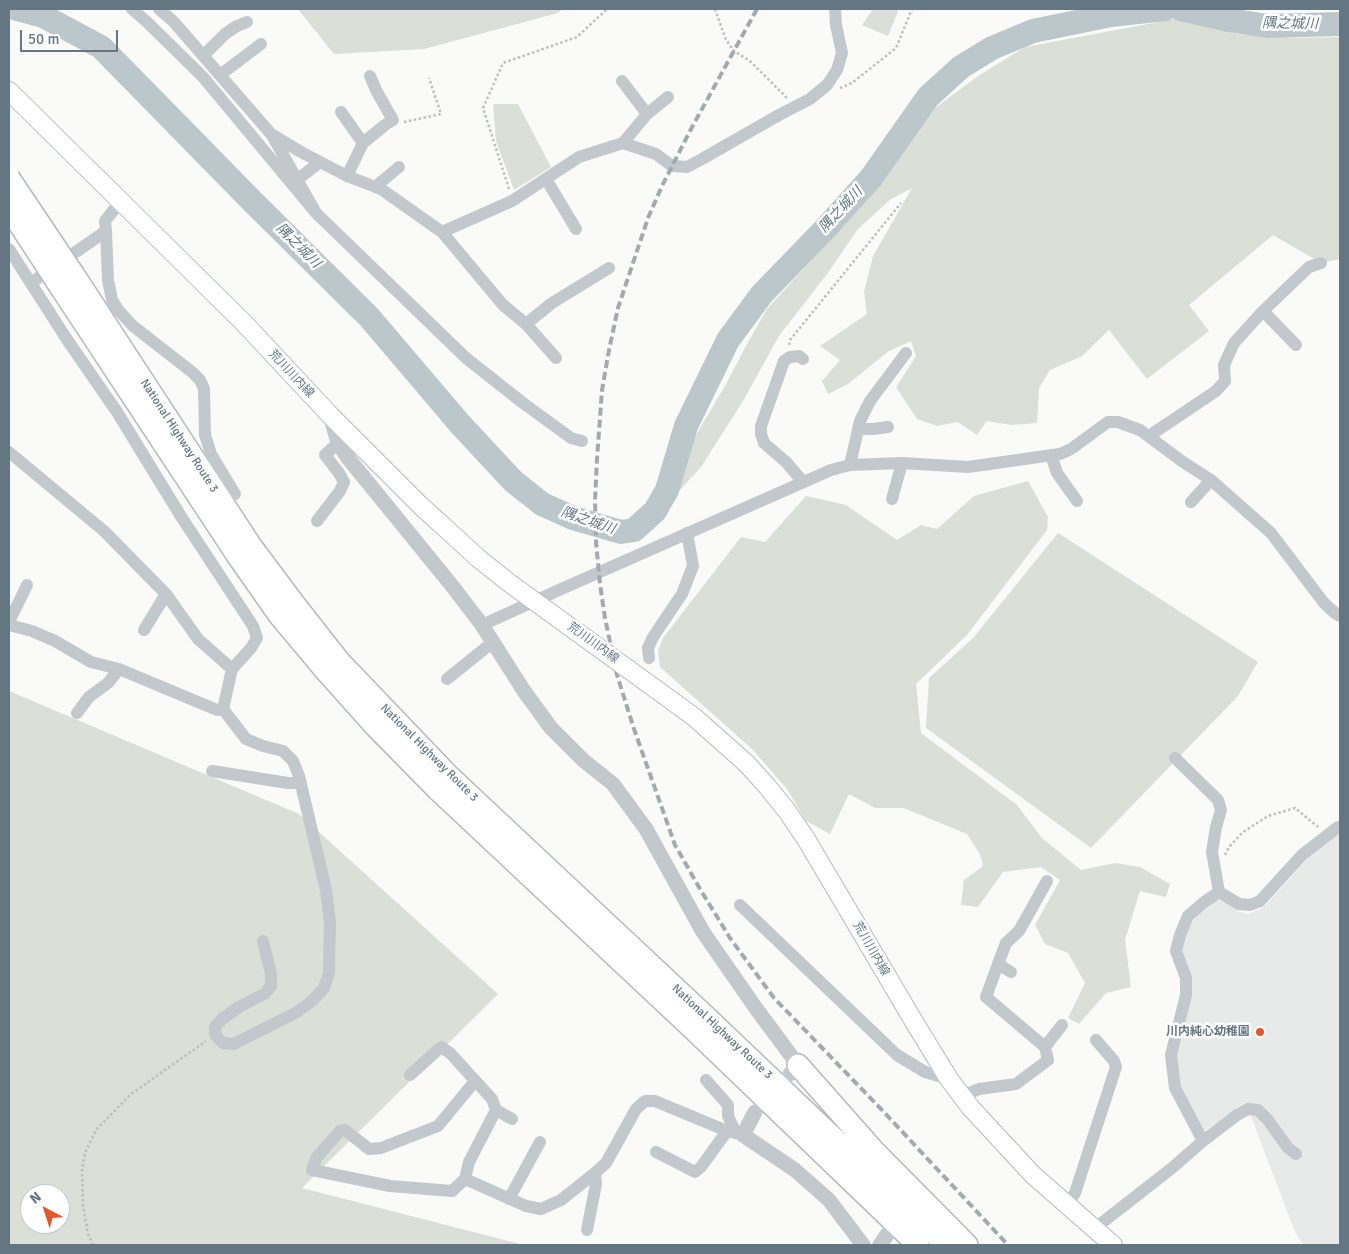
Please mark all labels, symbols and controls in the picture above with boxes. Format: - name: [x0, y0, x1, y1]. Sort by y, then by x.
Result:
- water label: 隅之城川: [1262, 15, 1318, 33]
- scale bar: [22, 20, 120, 52]
- text: 50 m: [28, 30, 59, 48]
- water label: 隅之城川: [816, 184, 866, 236]
- water label: 隅之城川: [272, 220, 324, 272]
- street label: 荒川川内線: [265, 347, 317, 401]
- street label: National Highway Route 3: [137, 377, 221, 495]
- water label: 隅之城川: [559, 504, 617, 538]
- street label: 荒川川内線: [564, 620, 622, 666]
- street label: National Highway Route 3: [377, 701, 481, 805]
- street label: 荒川川内線: [850, 919, 892, 979]
- street label: National Highway Route 3: [669, 982, 775, 1082]
- place label: 川内純心幼稚園: [1166, 1025, 1250, 1039]
- marker: 川内純心幼稚園: [1254, 1026, 1266, 1038]
- north arrow: [20, 1184, 70, 1234]
- text: N: [26, 1188, 45, 1208]

